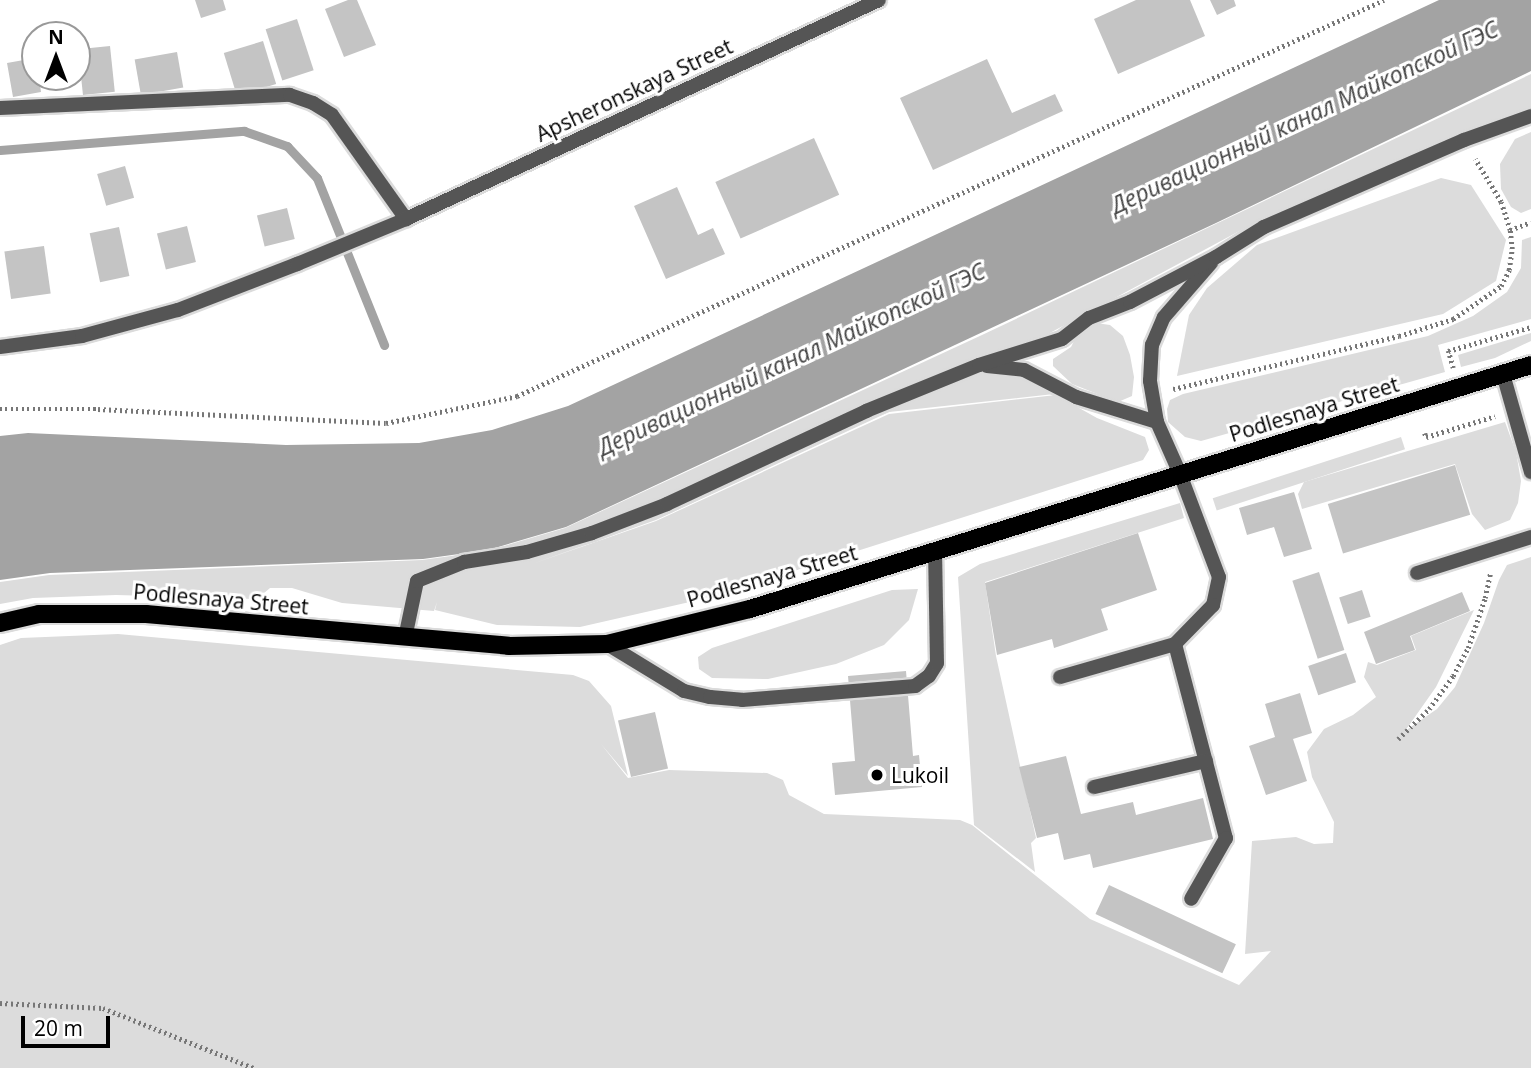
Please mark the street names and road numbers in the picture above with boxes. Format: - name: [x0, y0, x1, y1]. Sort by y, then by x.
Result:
- street label: Apsheronskaya Street: [532, 33, 736, 147]
- street label: Podlesnaya Street: [1226, 371, 1402, 447]
- street label: Podlesnaya Street: [684, 540, 860, 612]
- street label: Podlesnaya Street: [132, 579, 310, 619]

